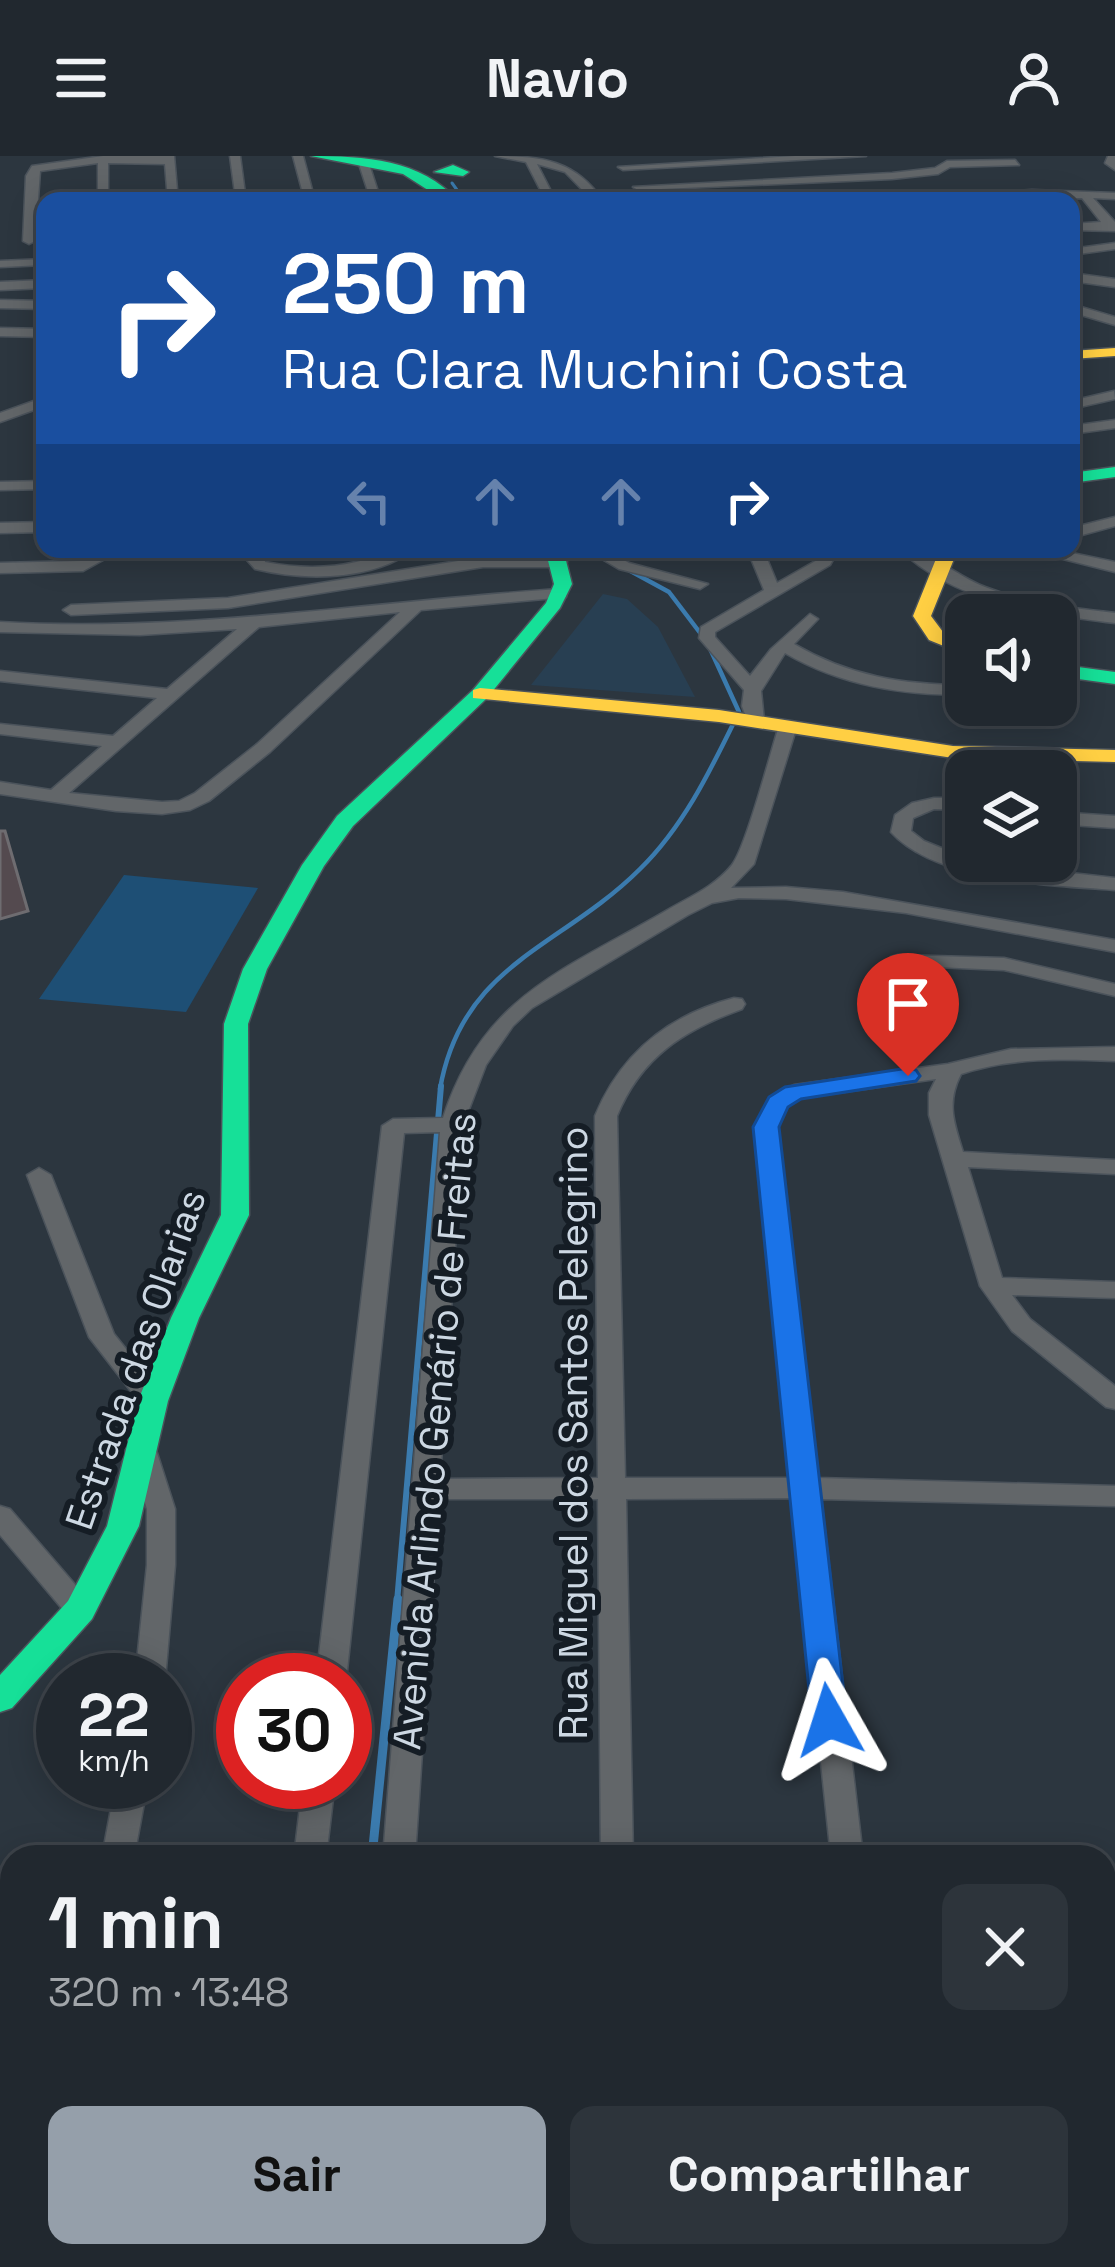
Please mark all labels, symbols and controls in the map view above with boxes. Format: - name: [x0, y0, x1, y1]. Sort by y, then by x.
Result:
- text: Navio: [486, 44, 629, 113]
- icon: menu: [48, 45, 114, 111]
- icon: person: [1001, 45, 1067, 111]
- text: 250 m: [282, 230, 530, 338]
- icon: right: [84, 240, 240, 396]
- text: Rua Clara Muchini Costa: [282, 335, 908, 404]
- icon: left: [336, 468, 402, 534]
- icon: ahead: [462, 468, 528, 534]
- icon: ahead: [588, 468, 654, 534]
- icon: right: [714, 468, 780, 534]
- map controls: [945, 594, 1077, 882]
- button: sound: [945, 594, 1077, 726]
- button: layers: [945, 750, 1077, 882]
- pin: [857, 953, 959, 1076]
- icon: arrive: [875, 971, 941, 1037]
- street label: Avenida Arlindo Genário de Freitas: [382, 1110, 487, 1752]
- street label: Rua Miguel dos Santos Pelegrino: [549, 1126, 598, 1740]
- street label: Estrada das Olarias: [54, 1183, 217, 1536]
- speed limit sign: 30: [216, 1653, 372, 1809]
- position arrow: [766, 1657, 892, 1783]
- text: 22: [78, 1677, 150, 1754]
- text: km/h: [78, 1741, 150, 1780]
- text: 1 min: [48, 1877, 224, 1969]
- button: close: [942, 1884, 1068, 2010]
- text: 320 m · 13:48: [48, 1968, 289, 2017]
- button: Sair: [48, 2106, 546, 2244]
- button: Compartilhar: [570, 2106, 1068, 2244]

